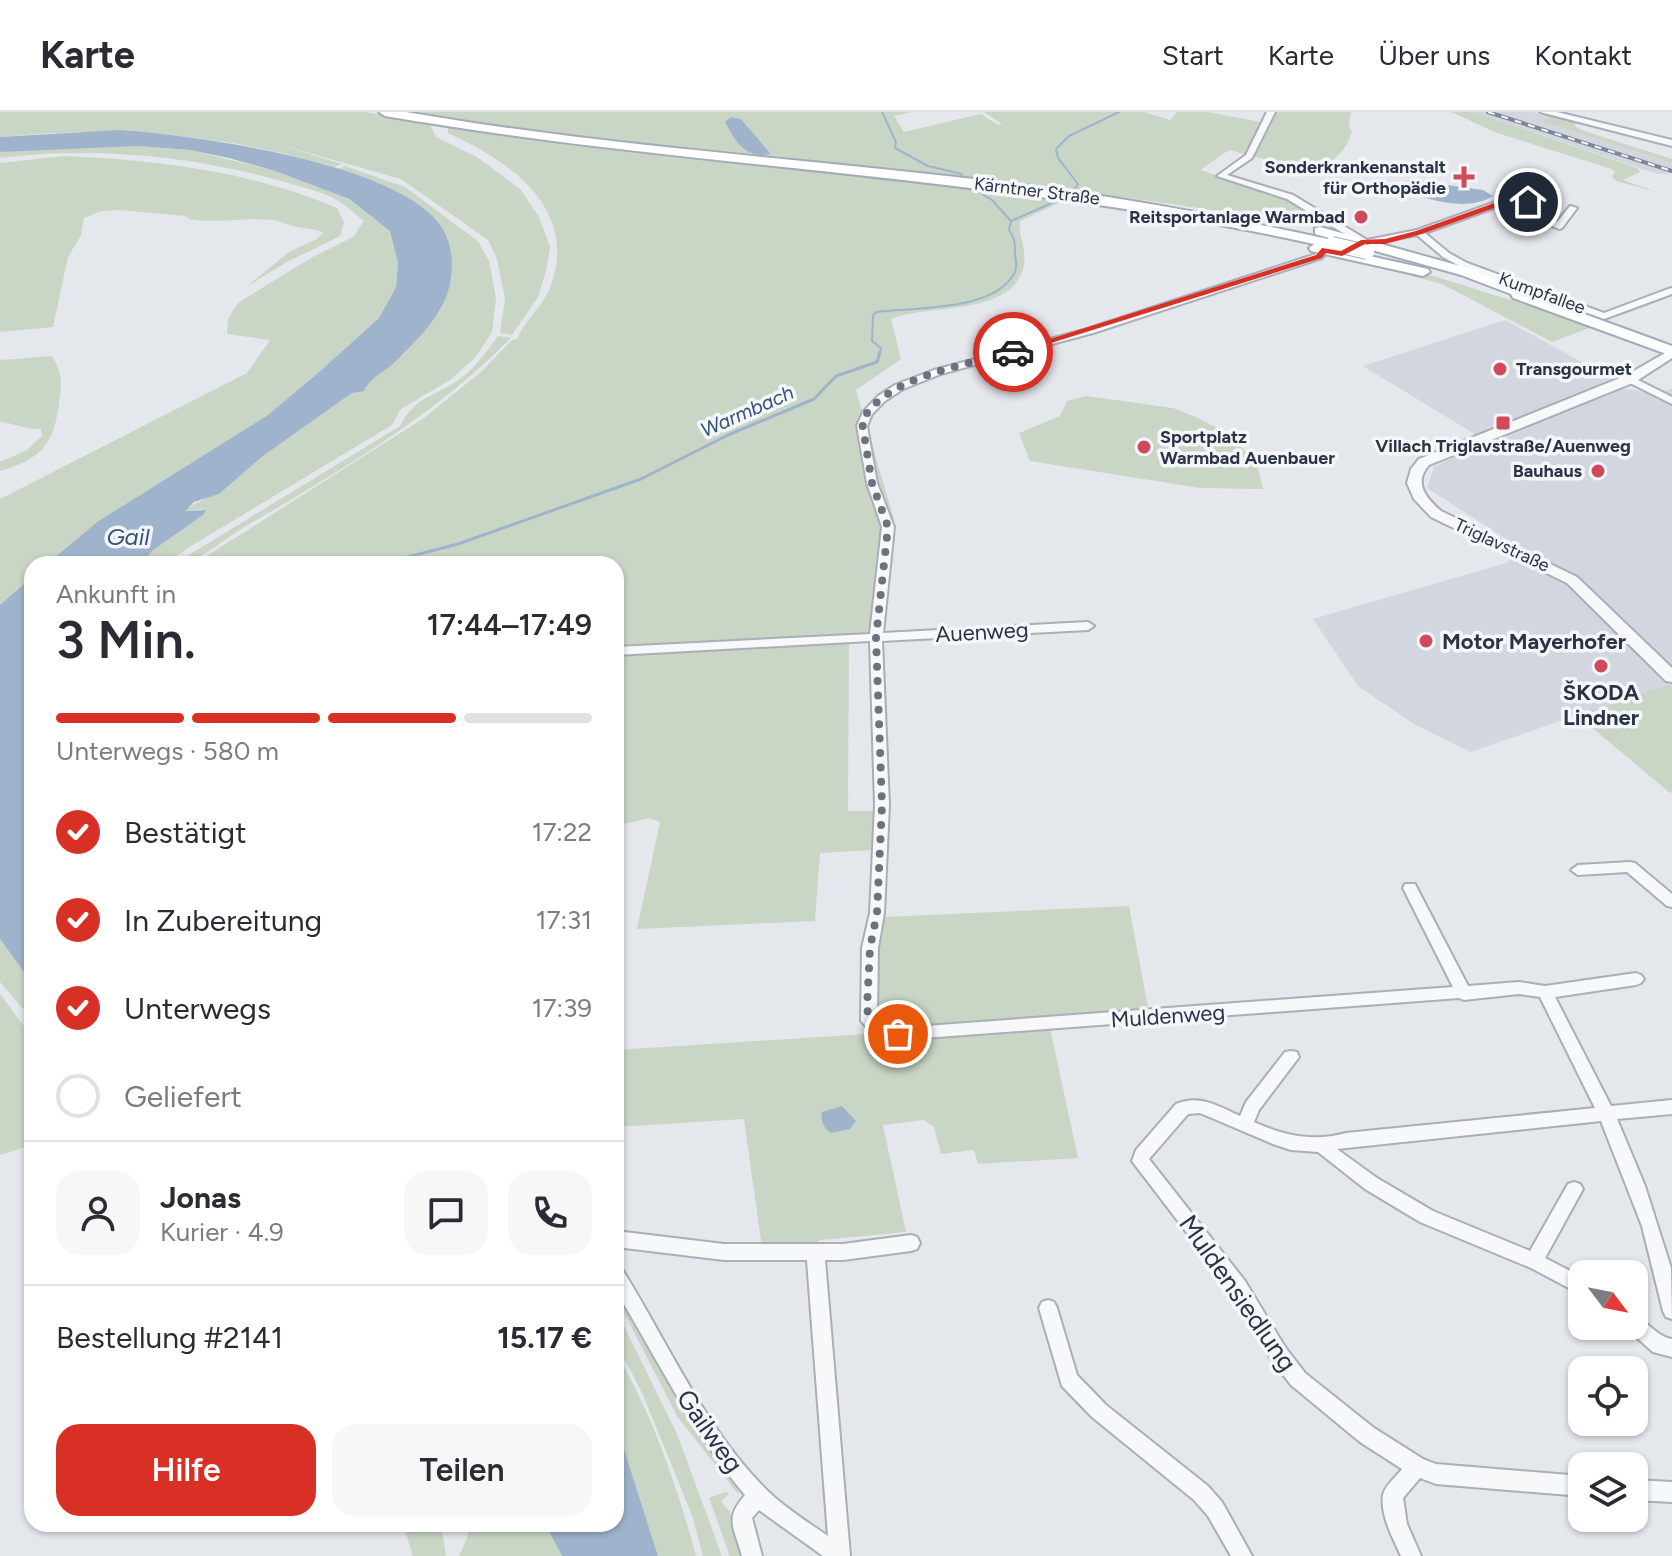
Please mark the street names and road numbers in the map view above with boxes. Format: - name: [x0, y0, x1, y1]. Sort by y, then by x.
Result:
- street label: Kärntner Straße: [973, 172, 1101, 210]
- street label: Kumpfallee: [1496, 267, 1588, 319]
- street label: Triglavstraße: [1451, 513, 1553, 577]
- street label: Auenweg: [935, 616, 1029, 648]
- street label: Muldenweg: [1110, 999, 1226, 1033]
- street label: Muldensiedlung: [1172, 1209, 1304, 1377]
- street label: Gailweg: [670, 1383, 750, 1479]

